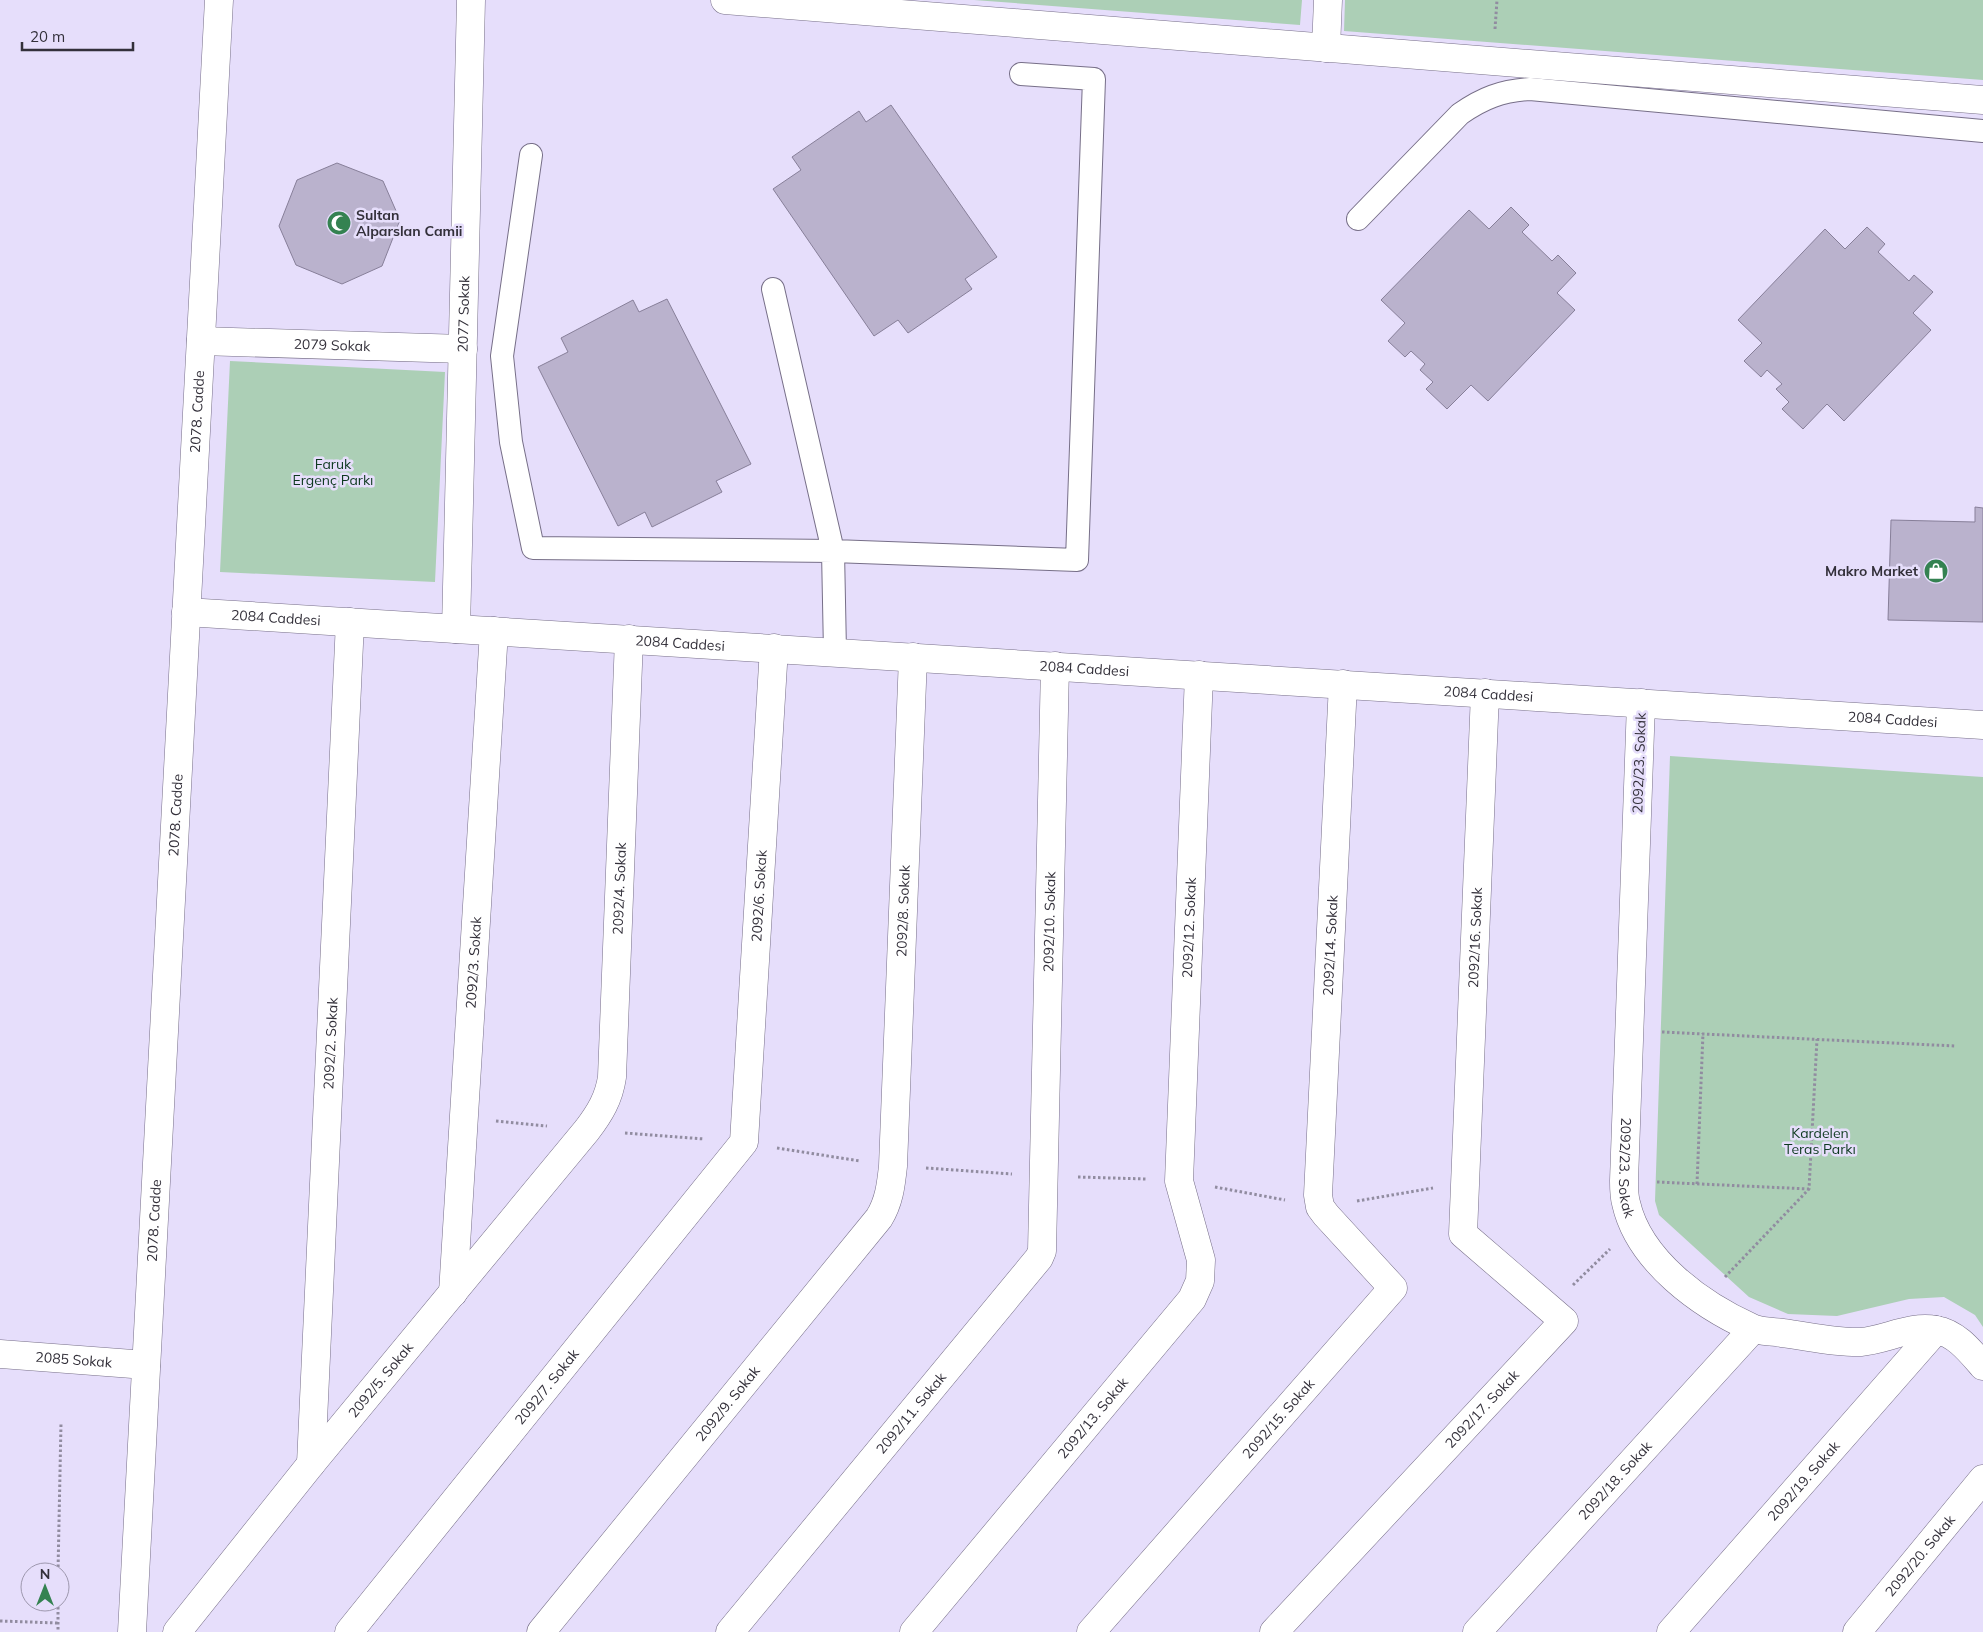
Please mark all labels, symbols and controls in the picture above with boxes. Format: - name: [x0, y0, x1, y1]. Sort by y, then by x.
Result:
- scale bar: [22, 20, 134, 52]
- text: 20 m: [30, 27, 65, 46]
- place label: Sultan Alparslan Camii: [356, 206, 462, 240]
- mosque icon: Sultan Alparslan Camii: [326, 210, 352, 236]
- street label: 2077 Sokak: [454, 275, 473, 353]
- street label: 2079 Sokak: [293, 335, 371, 355]
- street label: 2078. Cadde: [186, 370, 208, 453]
- park label: Faruk Ergenç Parkı: [293, 455, 373, 489]
- shop icon: Makro Market: [1923, 558, 1949, 584]
- place label: Makro Market: [1825, 562, 1919, 580]
- street label: 2084 Caddesi: [230, 606, 321, 629]
- street label: 2084 Caddesi: [635, 631, 725, 655]
- street label: 2084 Caddesi: [1039, 657, 1130, 680]
- street label: 2084 Caddesi: [1443, 682, 1534, 706]
- street label: 2084 Caddesi: [1847, 708, 1938, 731]
- street label: 2092/23. Sokak: [1628, 712, 1650, 814]
- street label: 2078. Cadde: [164, 773, 187, 857]
- street label: 2092/4. Sokak: [609, 841, 630, 935]
- street label: 2092/6. Sokak: [747, 848, 771, 943]
- street label: 2092/8. Sokak: [892, 864, 914, 958]
- street label: 2092/10. Sokak: [1039, 870, 1059, 972]
- street label: 2092/12. Sokak: [1178, 876, 1200, 978]
- street label: 2092/16. Sokak: [1464, 886, 1486, 989]
- street label: 2092/14. Sokak: [1319, 894, 1342, 996]
- street label: 2092/3. Sokak: [462, 915, 485, 1009]
- street label: 2092/2. Sokak: [319, 996, 342, 1090]
- street label: 2092/23. Sokak: [1615, 1117, 1639, 1221]
- park label: Kardelen Teras Parkı: [1784, 1124, 1856, 1158]
- street label: 2078. Cadde: [143, 1179, 165, 1262]
- street label: 2092/5. Sokak: [344, 1338, 417, 1421]
- street label: 2092/7. Sokak: [511, 1345, 583, 1428]
- street label: 2085 Sokak: [35, 1348, 114, 1371]
- street label: 2092/9. Sokak: [691, 1361, 764, 1445]
- street label: 2092/17. Sokak: [1441, 1365, 1523, 1452]
- street label: 2092/11. Sokak: [872, 1368, 950, 1458]
- street label: 2092/13. Sokak: [1054, 1373, 1133, 1462]
- street label: 2092/15. Sokak: [1238, 1374, 1319, 1462]
- street label: 2092/18. Sokak: [1574, 1437, 1656, 1524]
- street label: 2092/19. Sokak: [1764, 1437, 1844, 1525]
- street label: 2092/20. Sokak: [1881, 1510, 1959, 1600]
- north arrow: [20, 1562, 70, 1612]
- text: N: [40, 1565, 50, 1583]

